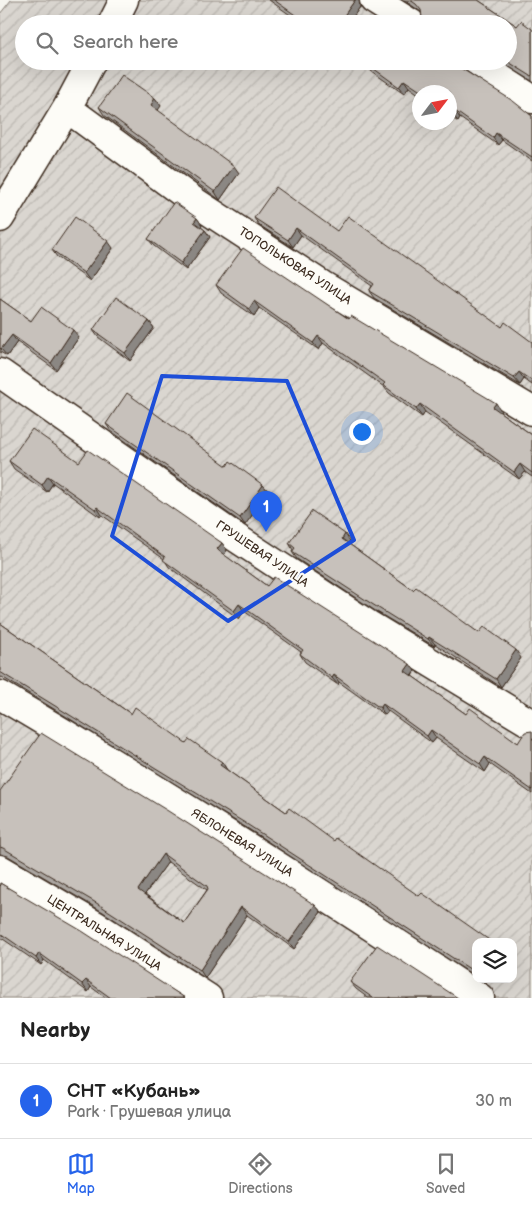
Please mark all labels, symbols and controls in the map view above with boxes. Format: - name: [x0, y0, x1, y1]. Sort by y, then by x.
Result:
- search box: [15, 15, 517, 70]
- icon: search: [33, 29, 61, 57]
- text: Search here: [73, 31, 178, 54]
- north arrow: [412, 85, 457, 130]
- street label: ТОПОЛЬКОВАЯ УЛИЦА: [236, 224, 355, 308]
- your location: [349, 419, 375, 445]
- pin: 1: [250, 491, 282, 532]
- street label: ГРУШЕВАЯ УЛИЦА: [213, 517, 312, 591]
- street label: ЯБЛОНЕВАЯ УЛИЦА: [188, 806, 296, 881]
- street label: ЦЕНТРАЛЬНАЯ УЛИЦА: [44, 892, 165, 975]
- map controls: [472, 938, 517, 983]
- button: layers: [472, 938, 517, 983]
- text: Nearby: [20, 1018, 90, 1043]
- text: СНТ «Кубань»: [67, 1080, 201, 1103]
- text: 1: [33, 1092, 39, 1111]
- text: 30 m: [475, 1092, 512, 1111]
- text: Park · Грушевая улица: [67, 1103, 231, 1122]
- tab: Map: [67, 1150, 95, 1197]
- tab: Directions: [228, 1150, 293, 1197]
- tab: Saved: [426, 1150, 465, 1197]

